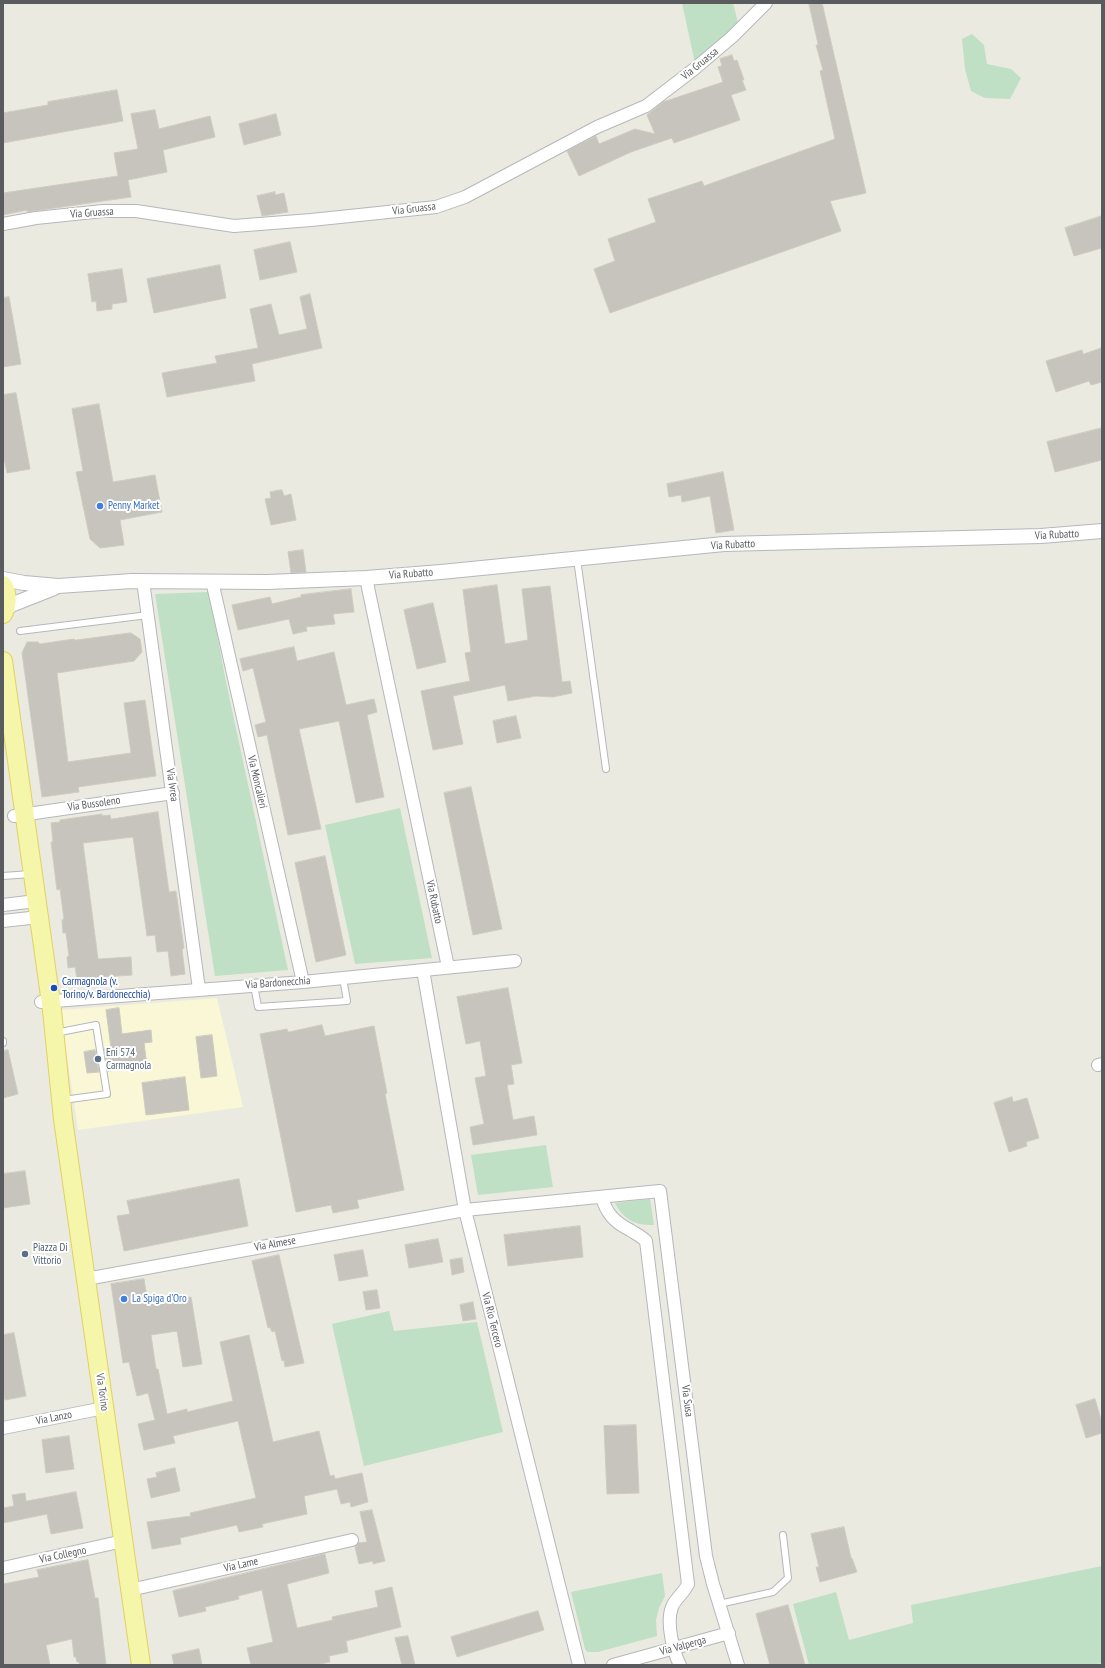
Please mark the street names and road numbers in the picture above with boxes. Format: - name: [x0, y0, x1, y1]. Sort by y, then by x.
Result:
- street label: Via Gruassa: [679, 45, 721, 83]
- street label: Via Gruassa: [392, 200, 436, 218]
- street label: Via Gruassa: [70, 205, 114, 221]
- street label: Via Rubatto: [1035, 527, 1079, 543]
- street label: Via Rubatto: [711, 537, 755, 553]
- street label: Via Rubatto: [389, 566, 433, 582]
- street label: Via Moncalieri: [244, 754, 270, 810]
- street label: Via Ivrea: [163, 768, 181, 802]
- street label: Via Bussoleno: [67, 794, 121, 814]
- street label: Via Rubatto: [423, 879, 445, 925]
- street label: Via Bardonecchia: [245, 974, 311, 992]
- street label: Via Almese: [253, 1234, 297, 1254]
- street label: Via Rio Tercero: [479, 1291, 505, 1349]
- street label: Via Torino: [93, 1372, 111, 1412]
- street label: Via Susa: [679, 1384, 695, 1418]
- street label: Via Lanzo: [35, 1408, 73, 1428]
- street label: Via Collegno: [38, 1544, 88, 1566]
- street label: Via Lame: [223, 1555, 259, 1575]
- street label: Via Valperga: [658, 1634, 708, 1658]

